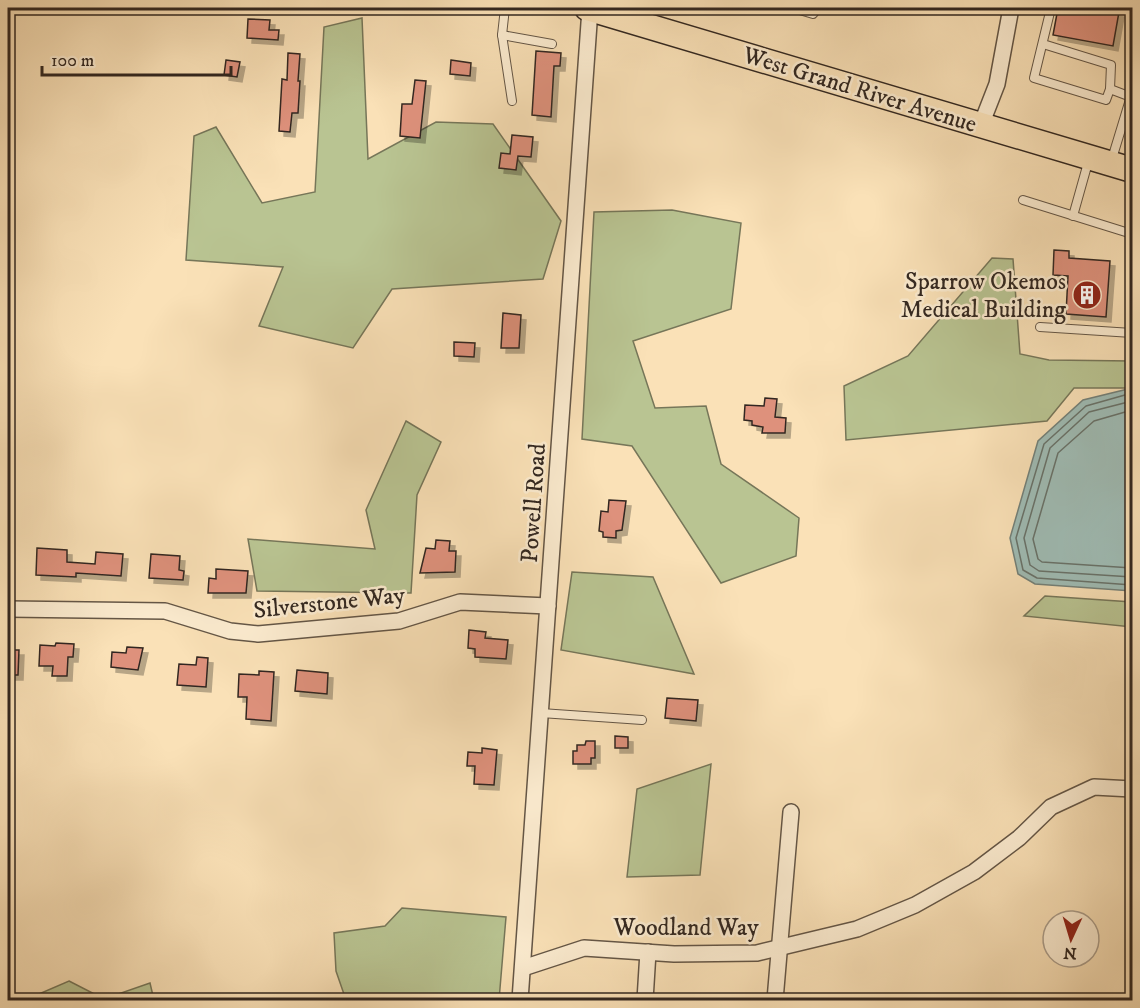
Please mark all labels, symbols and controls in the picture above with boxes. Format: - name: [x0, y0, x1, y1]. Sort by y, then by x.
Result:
- scale bar: [42, 39, 231, 77]
- street label: West Grand River Avenue: [738, 40, 980, 140]
- text: 100 m: [51, 50, 94, 72]
- place label: Sparrow Okemos Medical Building: [901, 267, 1066, 325]
- building icon: Sparrow Okemos Medical Building: [1071, 279, 1103, 311]
- street label: Powell Road: [515, 442, 553, 564]
- street label: Silverstone Way: [252, 580, 407, 626]
- north arrow: [1041, 909, 1101, 969]
- street label: Woodland Way: [612, 913, 759, 943]
- text: N: [1063, 943, 1077, 963]

